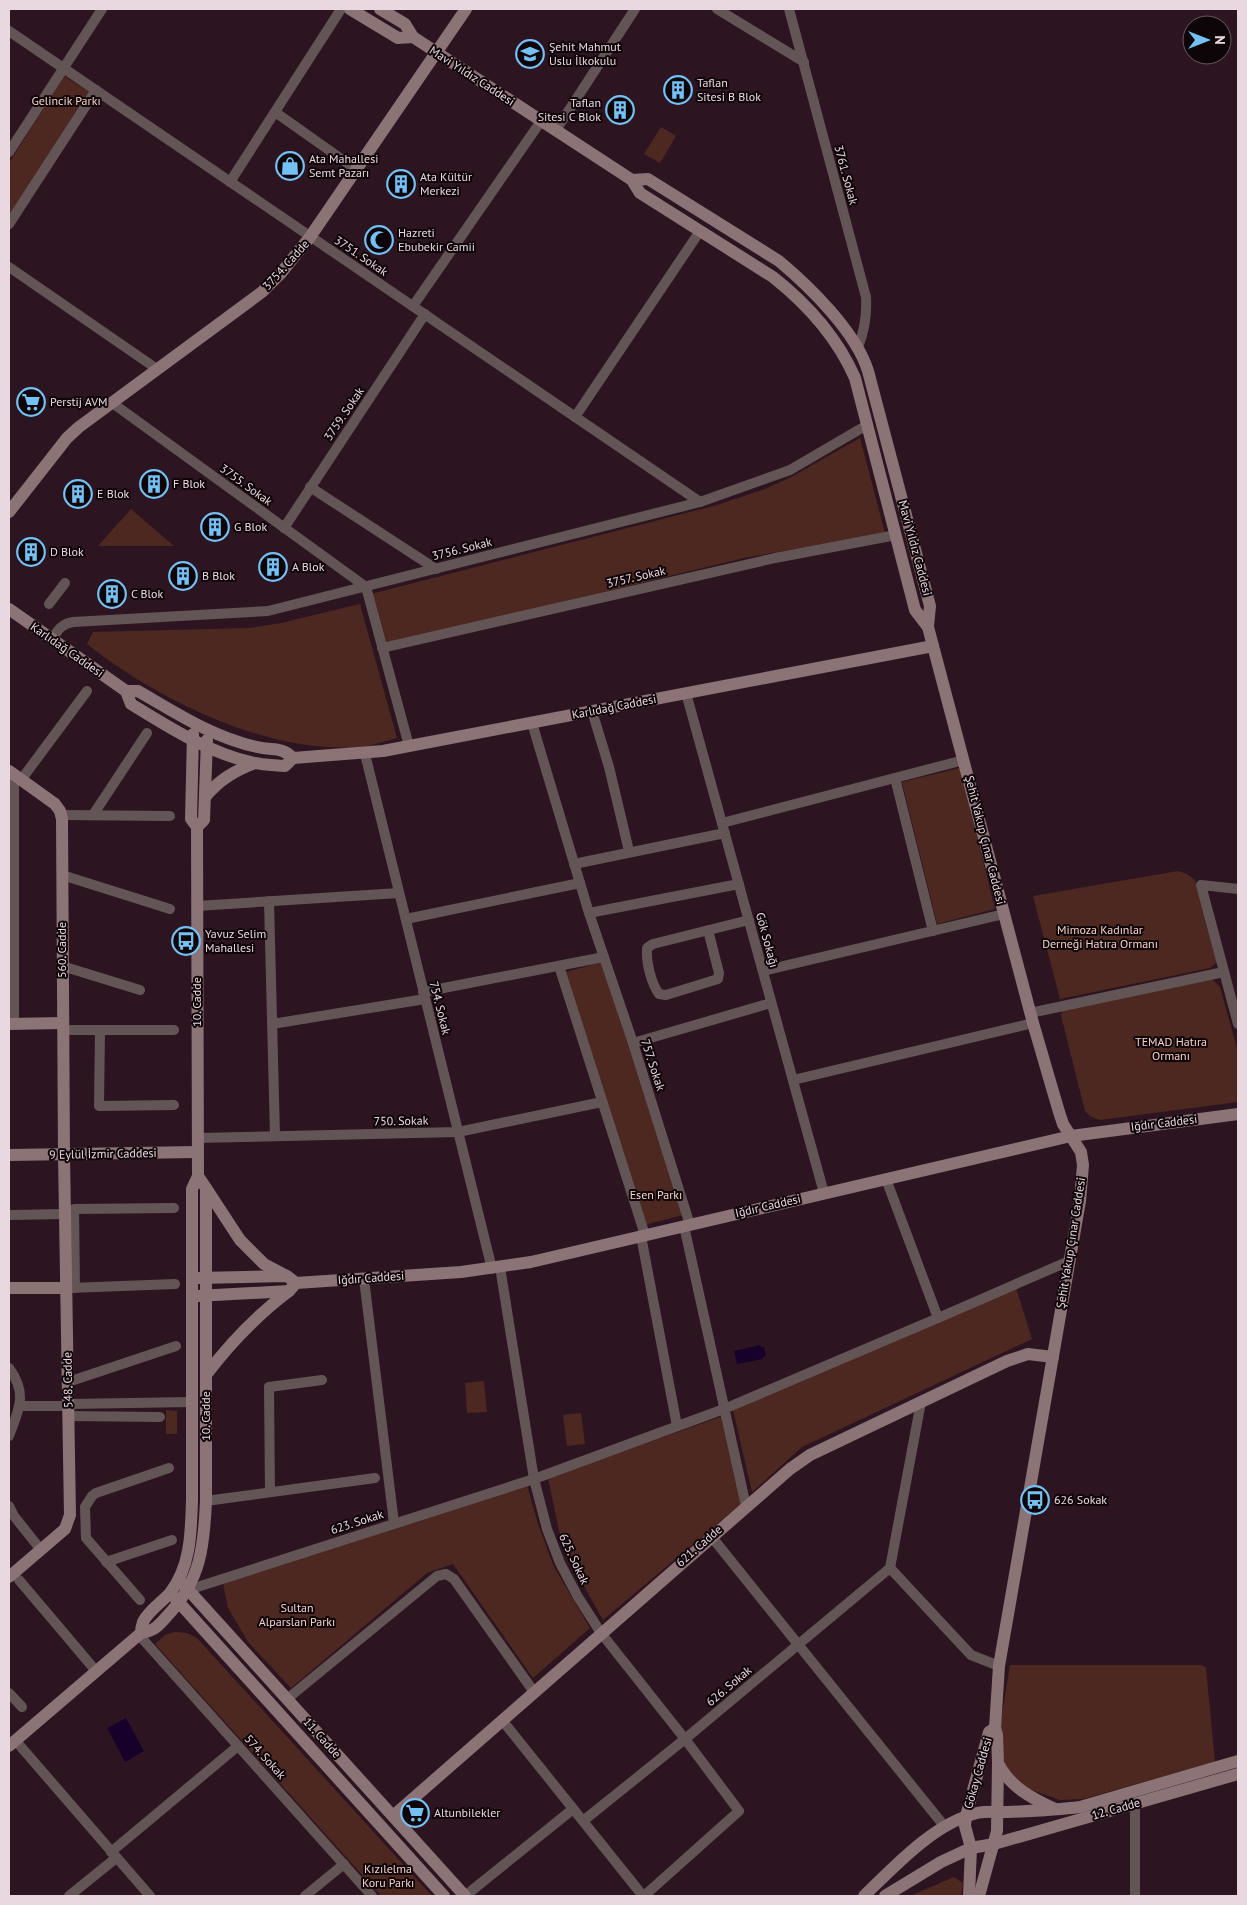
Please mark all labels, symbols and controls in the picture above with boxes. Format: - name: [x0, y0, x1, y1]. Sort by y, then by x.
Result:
- north arrow: [1182, 15, 1232, 65]
- text: N: [1211, 35, 1229, 45]
- school or university icon: Şehit Mahmut Uslu İlkokulu: [515, 39, 545, 69]
- place label: Şehit Mahmut Uslu İlkokulu: [549, 39, 621, 68]
- street label: Mavi Yıldız Caddesi: [427, 42, 518, 109]
- building icon: Taflan Sitesi B Blok: [663, 75, 693, 105]
- place label: Taflan Sitesi B Blok: [697, 75, 761, 104]
- park label: Gelincik Parkı: [31, 93, 101, 108]
- place label: Taflan Sitesi C Blok: [538, 95, 601, 124]
- building icon: Taflan Sitesi C Blok: [605, 95, 635, 125]
- street label: 3761. Sokak: [831, 143, 862, 207]
- shop icon: Ata Mahallesi Semt Pazarı: [275, 151, 305, 181]
- place label: Ata Mahallesi Semt Pazarı: [309, 151, 378, 180]
- building icon: Ata Kültür Merkezi: [386, 169, 416, 199]
- place label: Ata Kültür Merkezi: [420, 169, 472, 198]
- mosque icon: Hazreti Ebubekir Camii: [364, 225, 394, 255]
- place label: Hazreti Ebubekir Camii: [398, 225, 475, 254]
- street label: 3751. Sokak: [332, 232, 391, 279]
- street label: 3754. Cadde: [259, 236, 312, 293]
- street label: 3759. Sokak: [320, 384, 367, 443]
- supermarket icon: Perstij AVM: [16, 387, 46, 417]
- place label: Perstij AVM: [50, 394, 108, 409]
- street label: 3755. Sokak: [217, 461, 276, 509]
- building icon: F Blok: [139, 469, 169, 499]
- place label: F Blok: [173, 476, 205, 491]
- building icon: E Blok: [63, 479, 93, 509]
- place label: E Blok: [97, 486, 130, 501]
- street label: Mavi Yıldız Caddesi: [895, 498, 935, 597]
- building icon: G Blok: [200, 512, 230, 542]
- place label: G Blok: [234, 519, 267, 534]
- street label: 3756. Sokak: [430, 534, 494, 563]
- building icon: D Blok: [16, 537, 46, 567]
- place label: D Blok: [50, 544, 84, 559]
- building icon: A Blok: [258, 552, 288, 582]
- place label: A Blok: [292, 559, 325, 574]
- building icon: B Blok: [168, 561, 198, 591]
- street label: 3757. Sokak: [605, 562, 667, 591]
- place label: B Blok: [202, 568, 235, 583]
- building icon: C Blok: [97, 579, 127, 609]
- place label: C Blok: [131, 586, 164, 601]
- street label: Karlıdağ Caddesi: [28, 619, 107, 680]
- street label: Karlıdağ Caddesi: [570, 691, 657, 722]
- street label: Şehit Yakup Çınar Caddesi: [962, 774, 1009, 906]
- street label: Gök Sokağı: [753, 911, 782, 969]
- street label: 560. Cadde: [54, 922, 69, 978]
- park label: Mimoza Kadınlar Derneği Hatıra Ormanı: [1042, 922, 1158, 951]
- bus stop icon: Yavuz Selim Mahallesi: [171, 926, 201, 956]
- place label: Yavuz Selim Mahallesi: [205, 926, 266, 955]
- street label: 10. Cadde: [189, 977, 204, 1027]
- street label: 754. Sokak: [427, 980, 454, 1036]
- park label: TEMAD Hatıra Ormanı: [1135, 1034, 1207, 1063]
- street label: 757. Sokak: [638, 1037, 669, 1093]
- street label: Iğdır Caddesi: [1130, 1111, 1198, 1134]
- street label: 750. Sokak: [374, 1113, 429, 1128]
- street label: 9 Eylül İzmir Caddesi: [49, 1145, 157, 1162]
- street label: Şehit Yakup Çınar Caddesi: [1053, 1176, 1088, 1310]
- park label: Esen Parkı: [630, 1187, 682, 1202]
- street label: Iğdır Caddesi: [734, 1191, 802, 1220]
- street label: Iğdır Caddesi: [337, 1268, 405, 1287]
- street label: 548. Cadde: [60, 1352, 75, 1408]
- street label: 10. Cadde: [198, 1391, 213, 1441]
- bus stop icon: 626 Sokak: [1020, 1485, 1050, 1515]
- place label: 626 Sokak: [1054, 1492, 1107, 1507]
- street label: 623. Sokak: [329, 1506, 385, 1537]
- street label: 621. Cadde: [673, 1522, 725, 1570]
- street label: 625. Sokak: [556, 1531, 593, 1587]
- park label: Sultan Alparslan Parkı: [259, 1600, 335, 1629]
- street label: 626. Sokak: [703, 1662, 755, 1709]
- street label: 11. Cadde: [300, 1714, 345, 1761]
- street label: 574. Sokak: [241, 1731, 289, 1782]
- street label: Gökay Caddesi: [960, 1735, 995, 1810]
- street label: 12. Cadde: [1090, 1794, 1142, 1823]
- supermarket icon: Altunbilekler: [400, 1798, 430, 1828]
- place label: Altunbilekler: [434, 1805, 500, 1820]
- park label: Kızılelma Koru Parkı: [362, 1861, 414, 1890]

